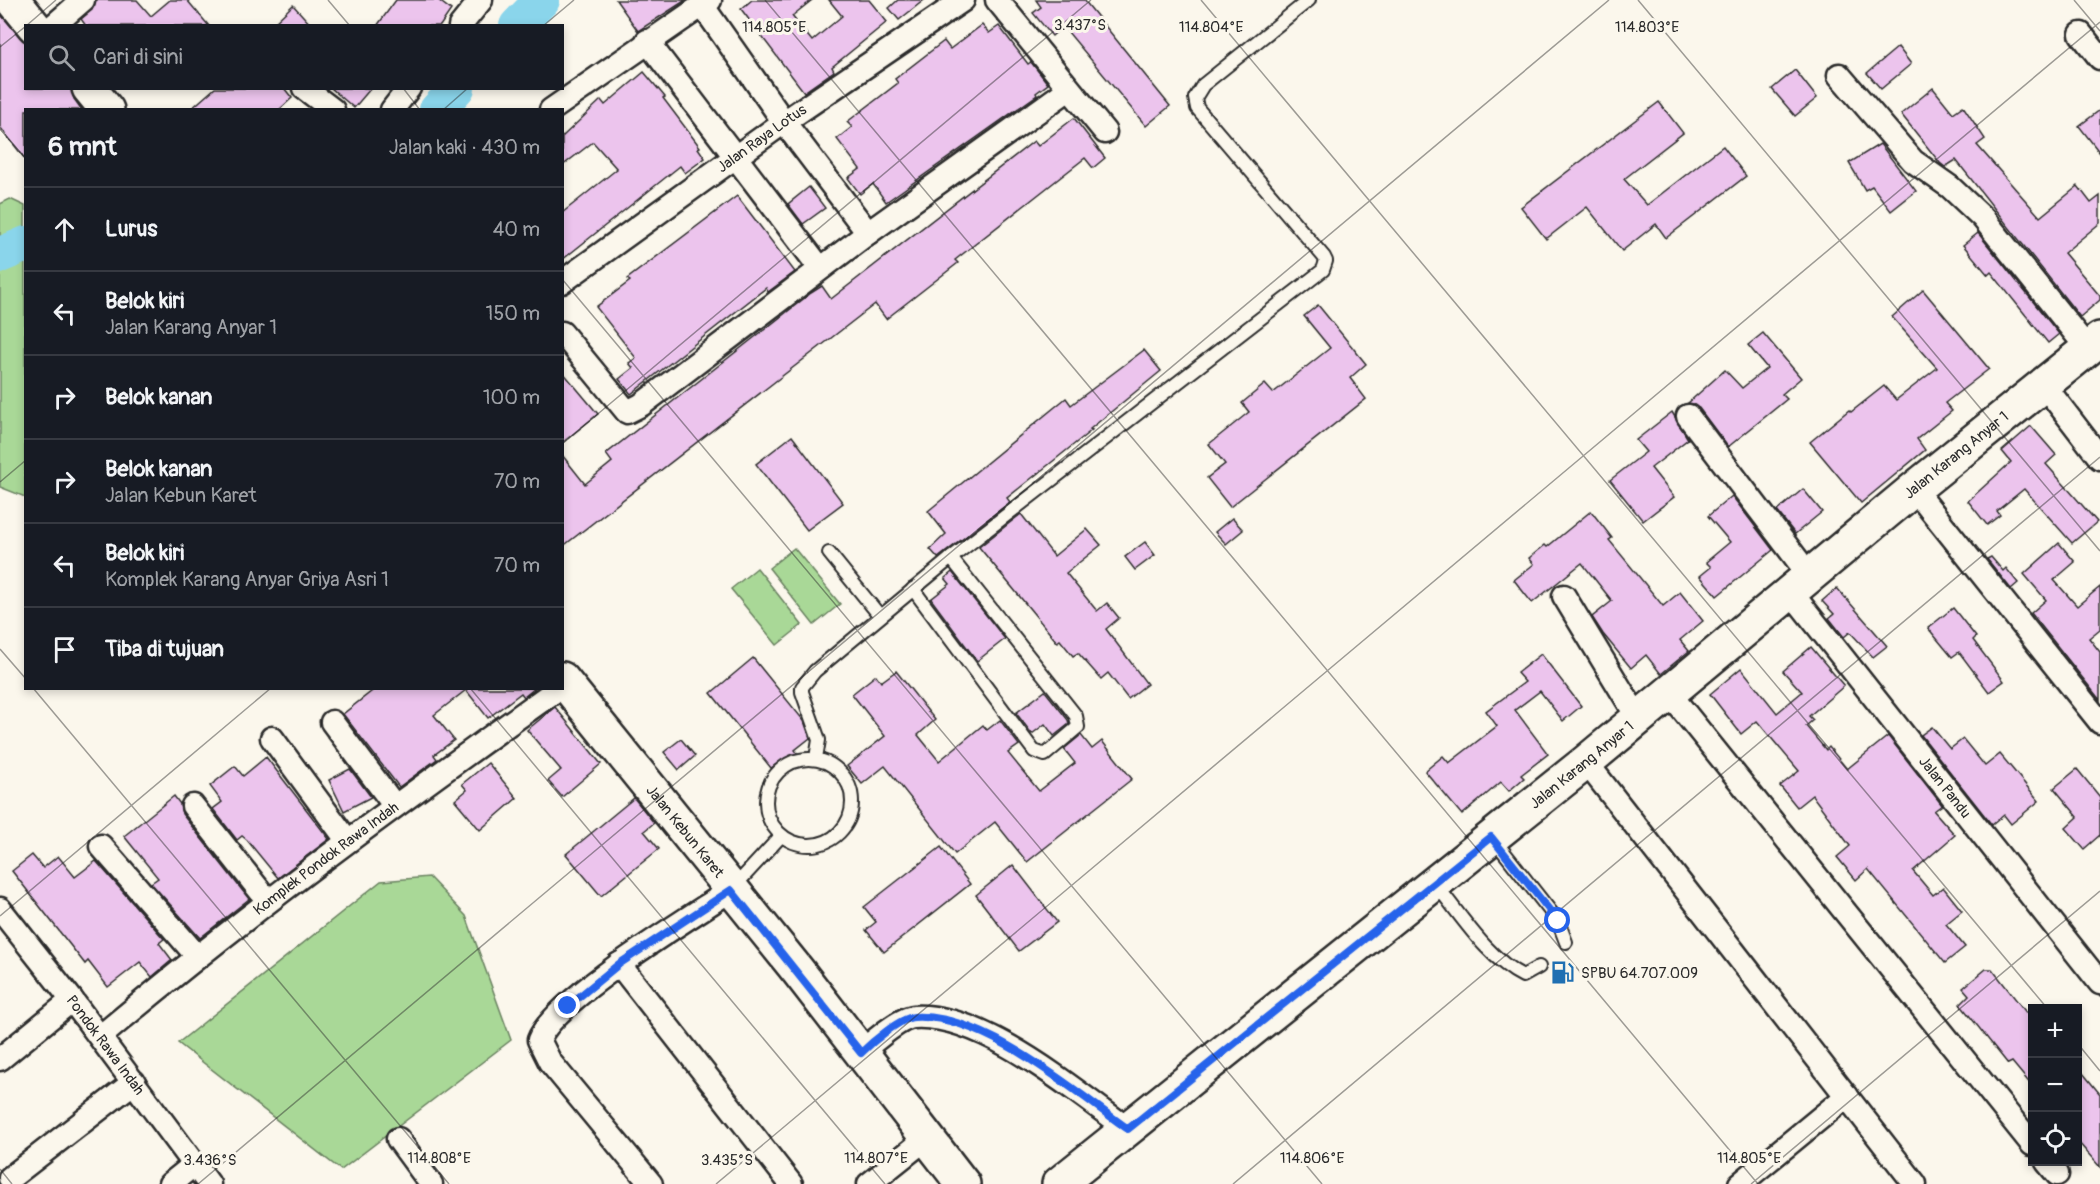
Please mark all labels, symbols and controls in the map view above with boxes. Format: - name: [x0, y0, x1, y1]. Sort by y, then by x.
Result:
- text: 3.437°S: [1054, 16, 1106, 35]
- text: 114.805°E: [742, 18, 806, 37]
- text: 114.804°E: [1179, 18, 1243, 37]
- text: 114.803°E: [1615, 18, 1679, 37]
- search box: [24, 24, 564, 90]
- icon: search: [45, 41, 78, 74]
- text: Cari di sini: [93, 43, 183, 71]
- street label: Jalan Raya Lotus: [714, 100, 810, 177]
- text: 6 mnt: [48, 131, 117, 163]
- text: Jalan kaki · 430 m: [389, 135, 540, 160]
- icon: ahead: [48, 213, 81, 246]
- text: Lurus: [105, 215, 157, 243]
- text: 40 m: [493, 217, 540, 242]
- text: Belok kiri: [105, 287, 184, 315]
- icon: left: [48, 297, 81, 330]
- text: 150 m: [486, 301, 540, 326]
- text: Jalan Karang Anyar 1: [105, 315, 277, 340]
- icon: right: [48, 381, 81, 414]
- text: Belok kanan: [105, 383, 213, 411]
- text: 100 m: [483, 385, 540, 410]
- street label: Jalan Karang Anyar 1: [1900, 407, 2013, 503]
- text: Belok kanan: [105, 455, 213, 483]
- icon: right: [48, 465, 81, 498]
- text: 70 m: [494, 469, 540, 494]
- text: Jalan Kebun Karet: [105, 483, 256, 508]
- text: Belok kiri: [105, 539, 184, 567]
- icon: left: [48, 549, 81, 582]
- text: 70 m: [494, 553, 540, 578]
- text: Komplek Karang Anyar Griya Asri 1: [105, 567, 389, 592]
- icon: arrive: [48, 633, 81, 666]
- text: Tiba di tujuan: [105, 635, 224, 663]
- street label: Jalan Karang Anyar 1: [1526, 717, 1638, 813]
- street label: Jalan Pandu: [1914, 753, 1975, 822]
- street label: Jalan Kebun Karet: [642, 782, 729, 883]
- street label: Komplek Pondok Rawa Indah: [250, 798, 403, 920]
- route start: [1544, 907, 1570, 933]
- fuel station icon: SPBU 64.707.009: [1550, 960, 1576, 986]
- place label: SPBU 64.707.009: [1581, 964, 1698, 983]
- street label: Pondok Rawa Indah: [62, 992, 148, 1099]
- route end: [554, 992, 580, 1018]
- map controls: [2028, 1004, 2082, 1166]
- button: +: [2028, 1004, 2082, 1058]
- button: −: [2028, 1058, 2082, 1112]
- button: locate: [2028, 1112, 2082, 1166]
- text: 114.808°E: [407, 1149, 471, 1168]
- text: 114.807°E: [844, 1149, 908, 1168]
- text: 114.806°E: [1280, 1149, 1345, 1168]
- text: 114.805°E: [1717, 1149, 1781, 1168]
- text: 3.436°S: [184, 1151, 236, 1170]
- text: 3.435°S: [701, 1151, 753, 1170]

